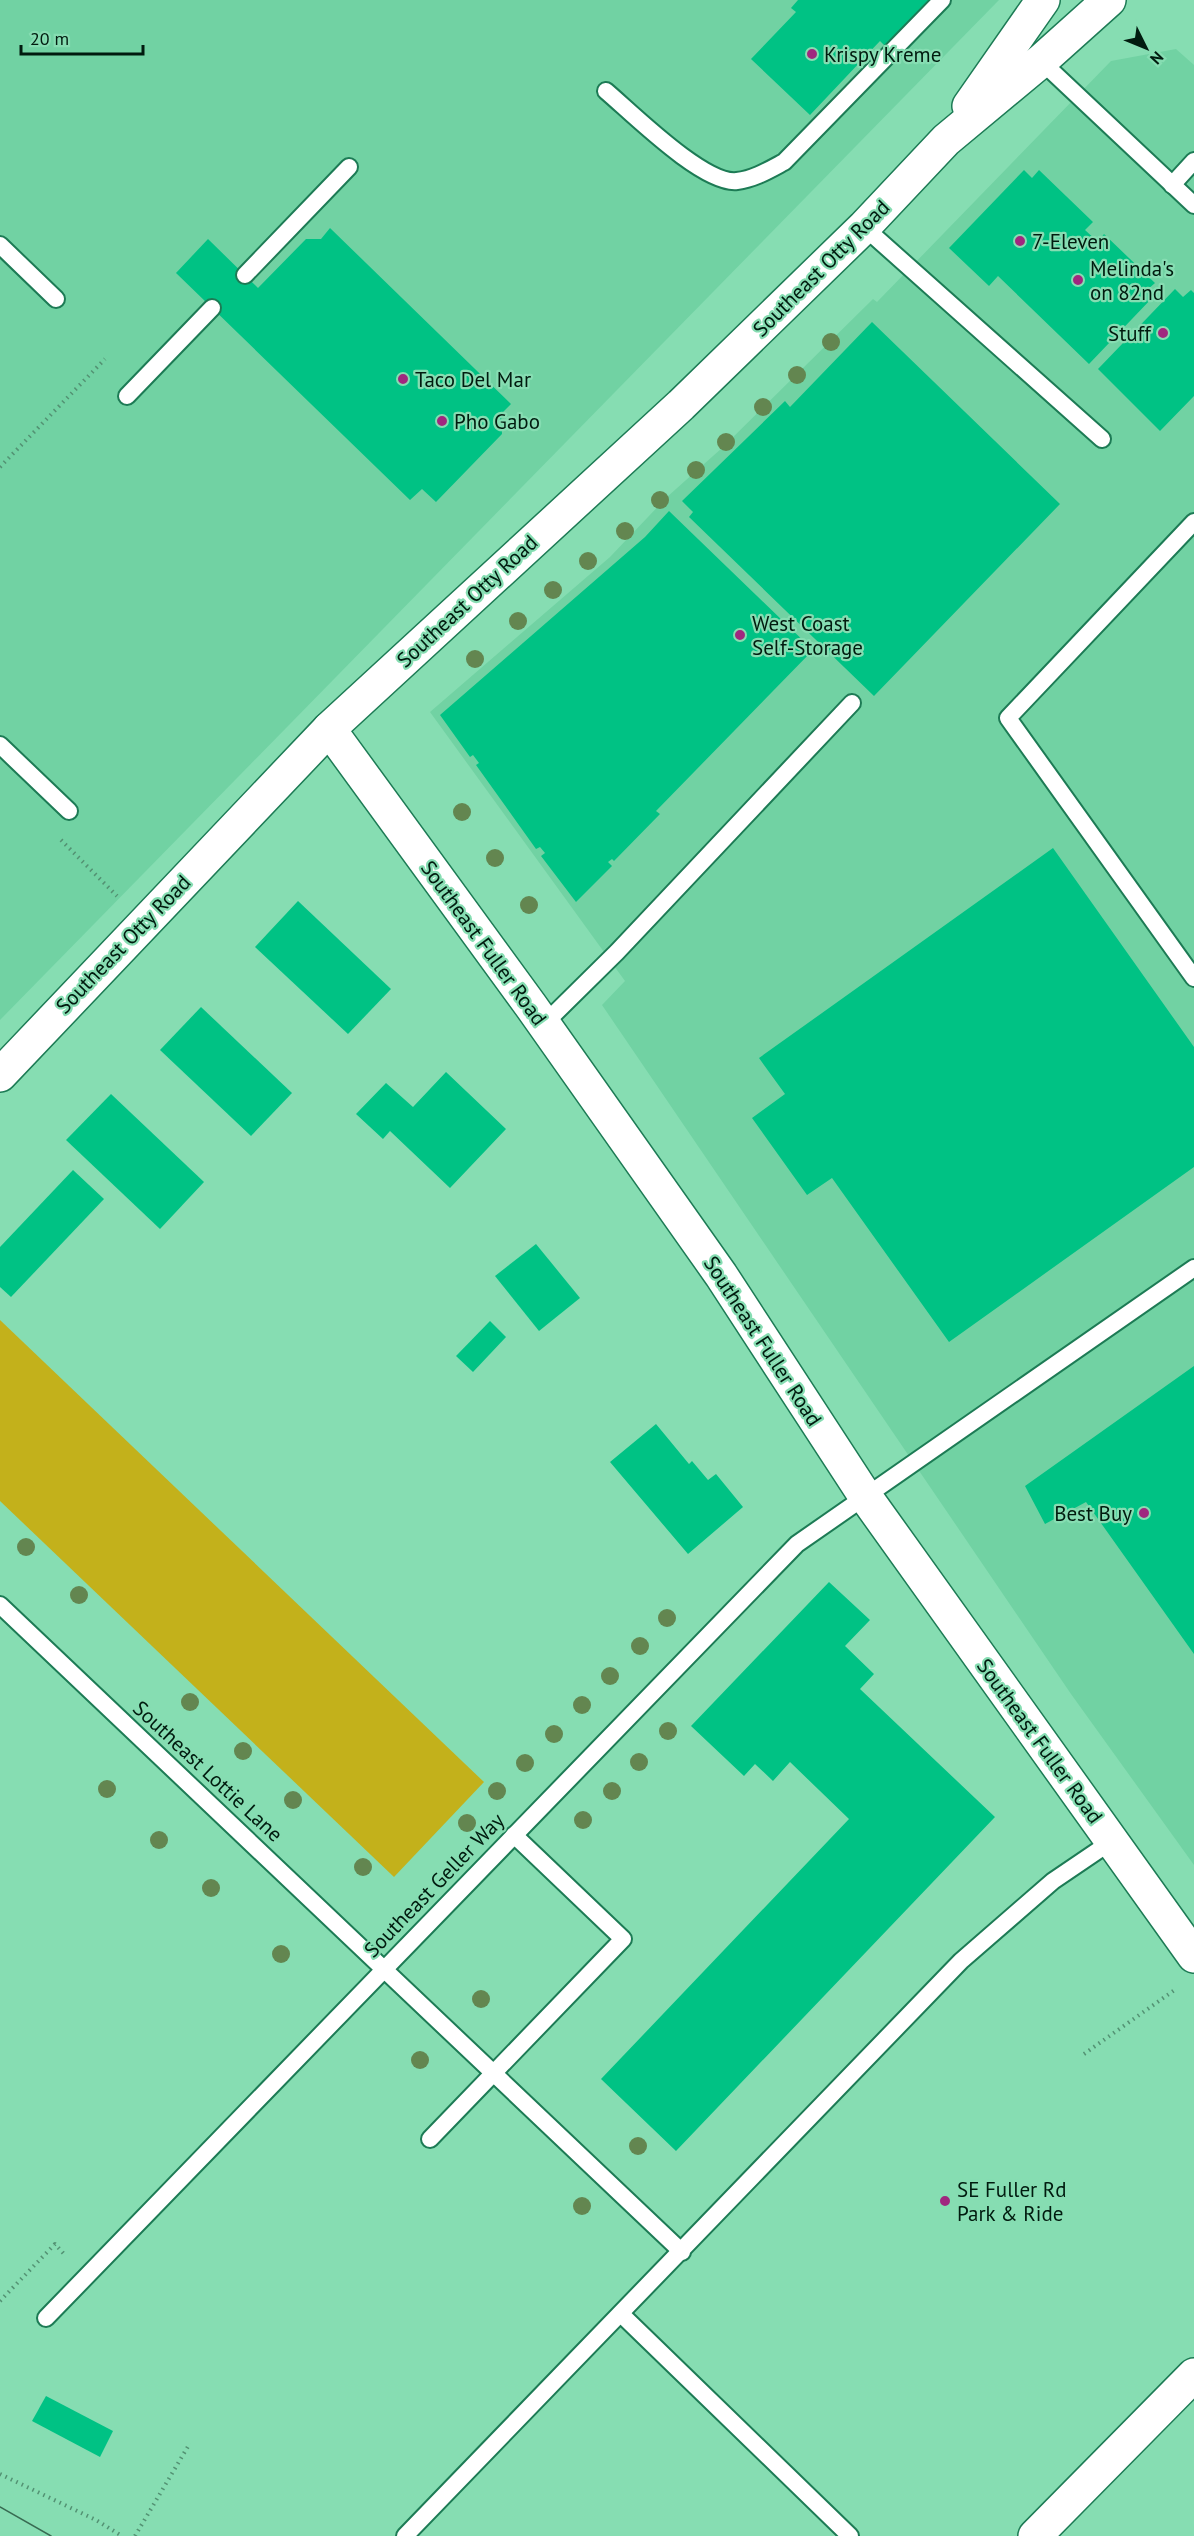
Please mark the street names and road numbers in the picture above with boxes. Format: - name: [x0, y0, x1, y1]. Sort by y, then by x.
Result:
- street label: Southeast Otty Road: [747, 194, 895, 342]
- street label: Southeast Otty Road: [391, 529, 543, 673]
- street label: Southeast Fuller Road: [415, 855, 553, 1031]
- street label: Southeast Otty Road: [50, 869, 196, 1019]
- street label: Southeast Fuller Road: [698, 1251, 828, 1431]
- street label: Southeast Fuller Road: [971, 1653, 1109, 1829]
- street label: Southeast Lottie Lane: [127, 1695, 289, 1847]
- street label: Southeast Geller Way: [358, 1807, 510, 1963]

